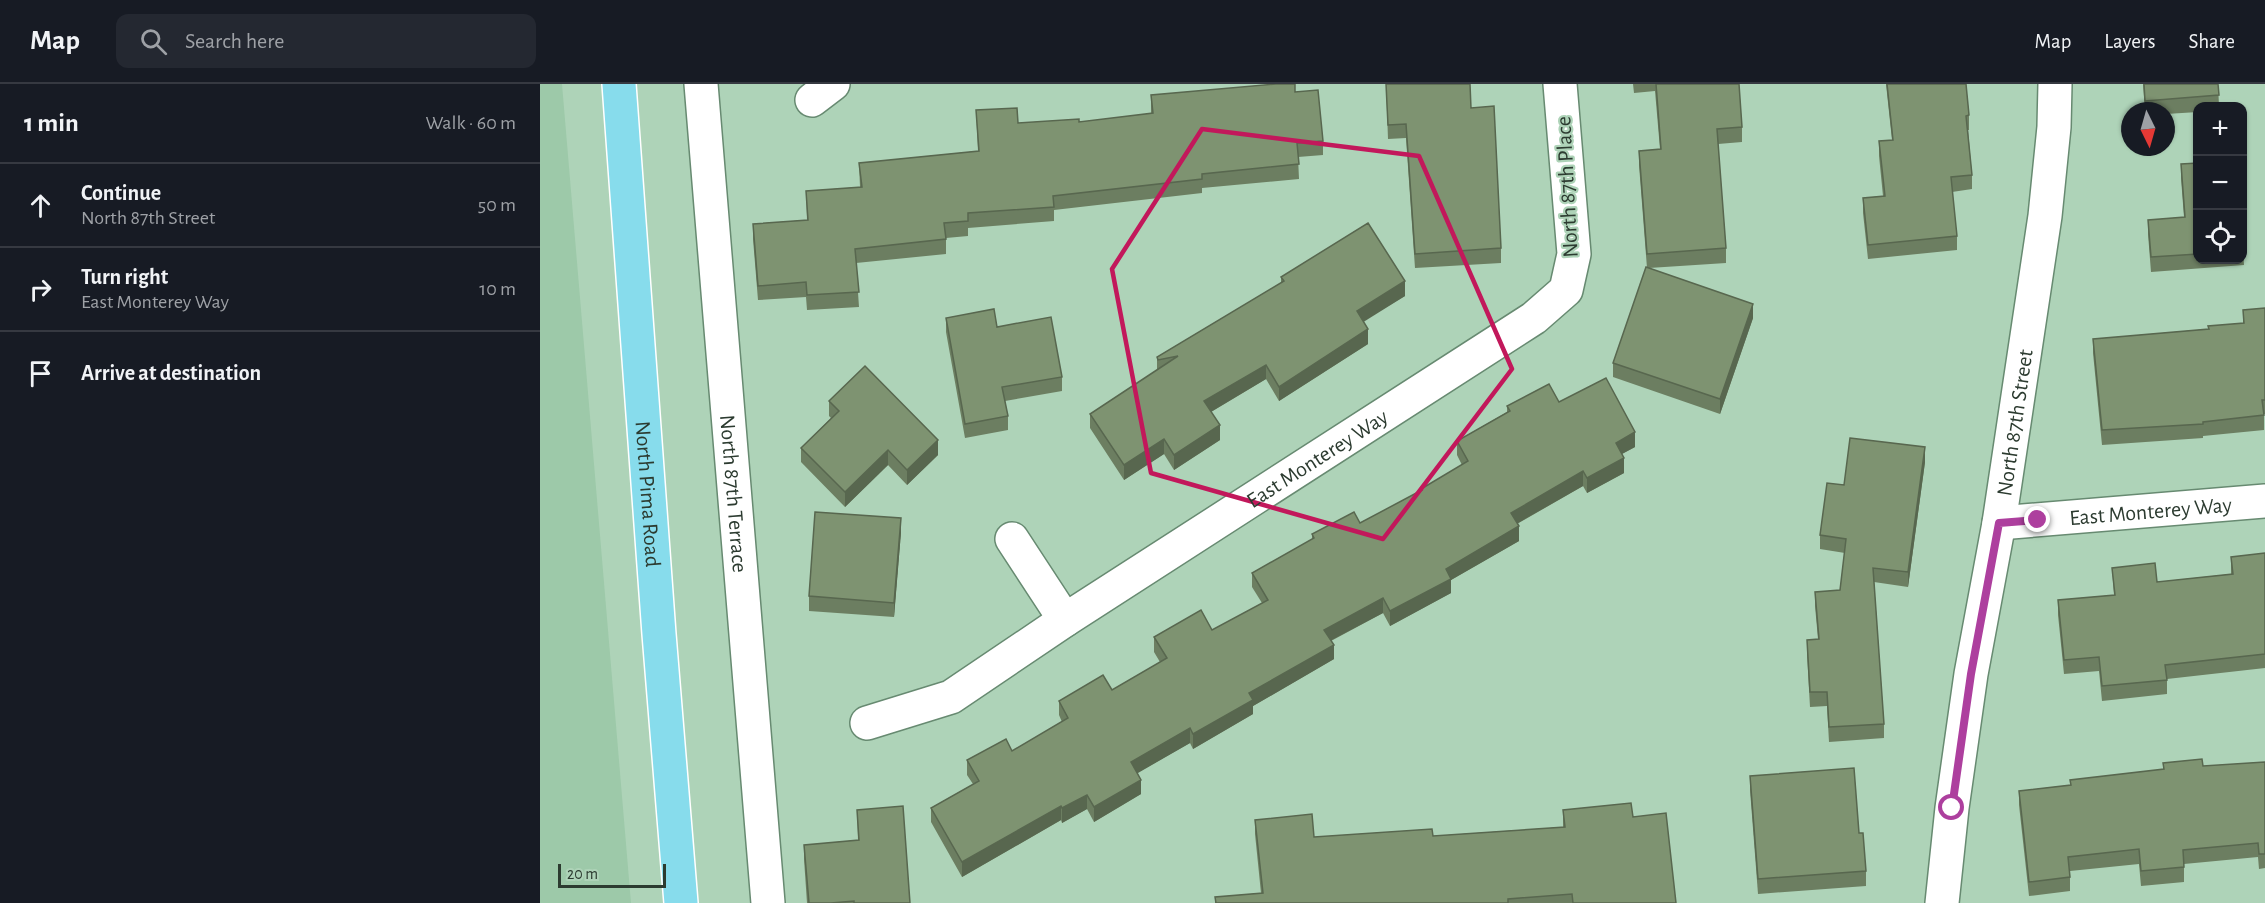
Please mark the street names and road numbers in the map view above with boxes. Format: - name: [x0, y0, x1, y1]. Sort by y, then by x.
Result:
- street label: North 87th Place: [1552, 116, 1582, 258]
- street label: North 87th Street: [1993, 348, 2037, 498]
- street label: East Monterey Way: [1243, 405, 1392, 512]
- street label: North 87th Terrace: [716, 414, 751, 574]
- street label: North Pima Road: [632, 420, 664, 568]
- street label: East Monterey Way: [2068, 494, 2233, 529]

